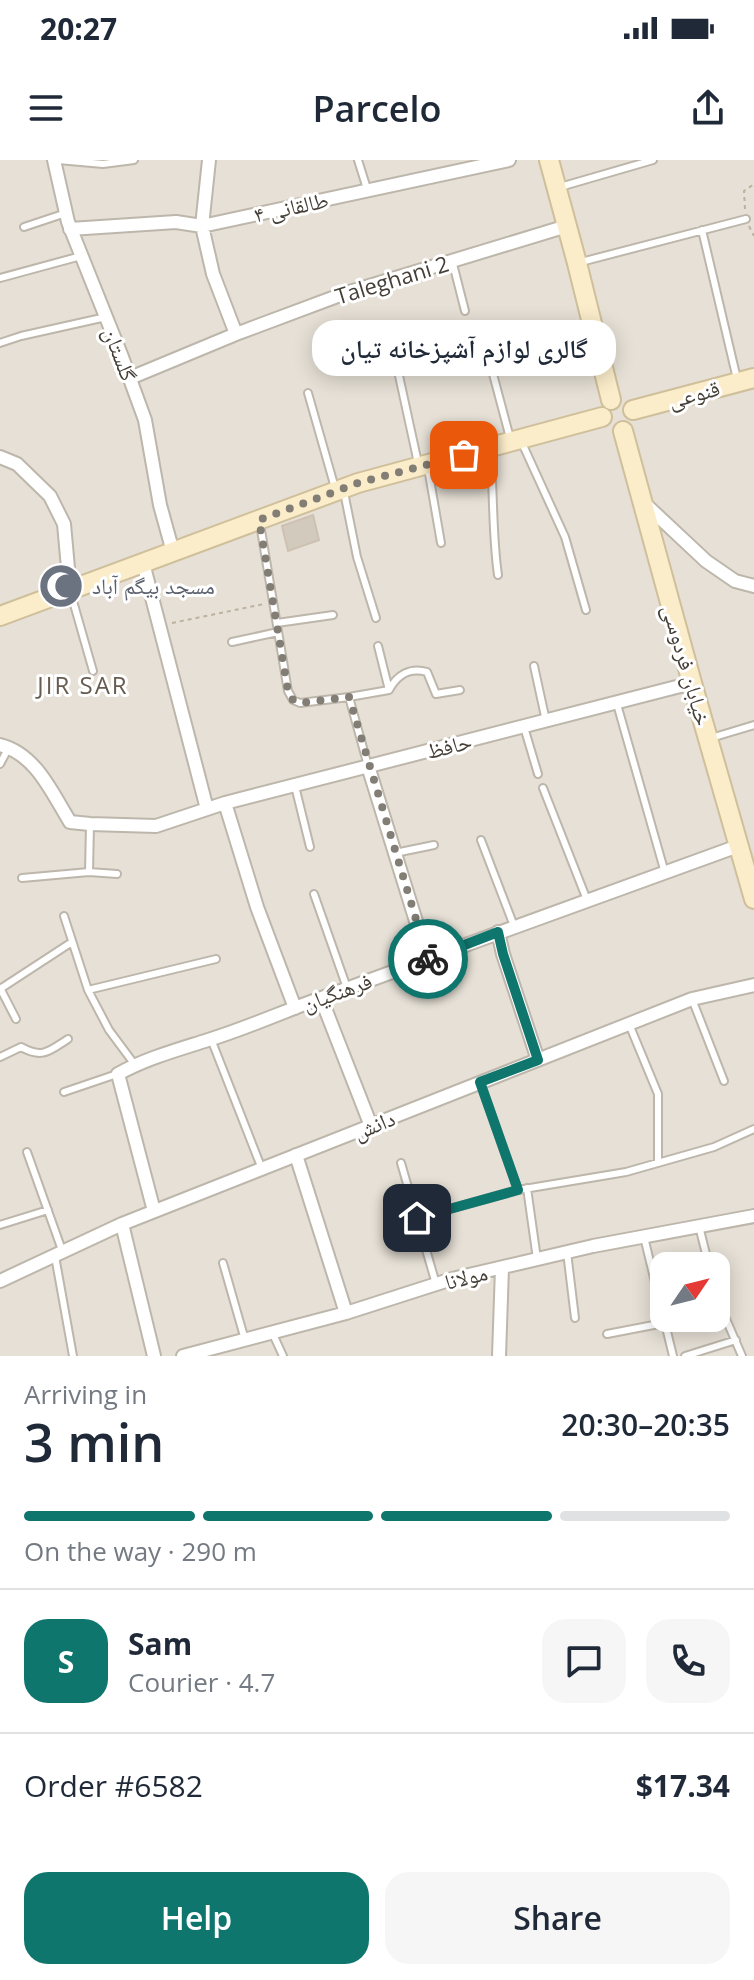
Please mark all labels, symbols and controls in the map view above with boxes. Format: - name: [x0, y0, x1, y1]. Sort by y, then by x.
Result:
- text: 20:27: [40, 8, 117, 49]
- text: Parcelo: [312, 84, 442, 133]
- icon: menu: [24, 86, 68, 130]
- icon: share: [686, 86, 730, 130]
- street label: طالقانی ۴: [251, 183, 331, 229]
- street label: Taleghani 2: [331, 248, 452, 311]
- callout: گالری لوازم آشپزخانه تیان: [312, 319, 616, 375]
- street label: گلستان: [97, 322, 145, 385]
- text: گالری لوازم آشپزخانه تیان: [340, 330, 588, 366]
- street label: قنوعی: [665, 372, 723, 414]
- pin: [430, 421, 498, 489]
- icon: bag: [442, 433, 486, 477]
- mosque icon: مسجد بیگم آباد: [37, 562, 85, 610]
- place label: مسجد بیگم آباد: [92, 570, 215, 601]
- street label: خیابان فردوسی: [656, 601, 720, 729]
- district label: JIR SAR: [35, 668, 129, 701]
- street label: حافظ: [423, 725, 475, 765]
- courier: [388, 919, 468, 999]
- icon: bike: [406, 937, 450, 981]
- street label: فرهنگیان: [298, 965, 376, 1018]
- street label: دانش: [348, 1102, 399, 1146]
- pin: [383, 1184, 451, 1252]
- icon: home: [395, 1196, 439, 1240]
- north arrow: [650, 1252, 730, 1332]
- map controls: [650, 1252, 730, 1332]
- street label: مولانا: [441, 1256, 490, 1296]
- text: Arriving in: [24, 1376, 147, 1412]
- text: 20:30–20:35: [561, 1404, 730, 1445]
- text: 3 min: [24, 1406, 164, 1477]
- text: On the way · 290 m: [24, 1533, 257, 1569]
- button: chat: [542, 1619, 626, 1703]
- button: phone: [646, 1619, 730, 1703]
- text: Sam: [128, 1623, 192, 1664]
- text: S: [58, 1641, 74, 1682]
- text: Courier · 4.7: [128, 1664, 275, 1700]
- text: Order #6582: [24, 1765, 203, 1806]
- text: $17.34: [636, 1765, 730, 1806]
- button: Help: [24, 1872, 369, 1964]
- button: Share: [385, 1872, 730, 1964]

